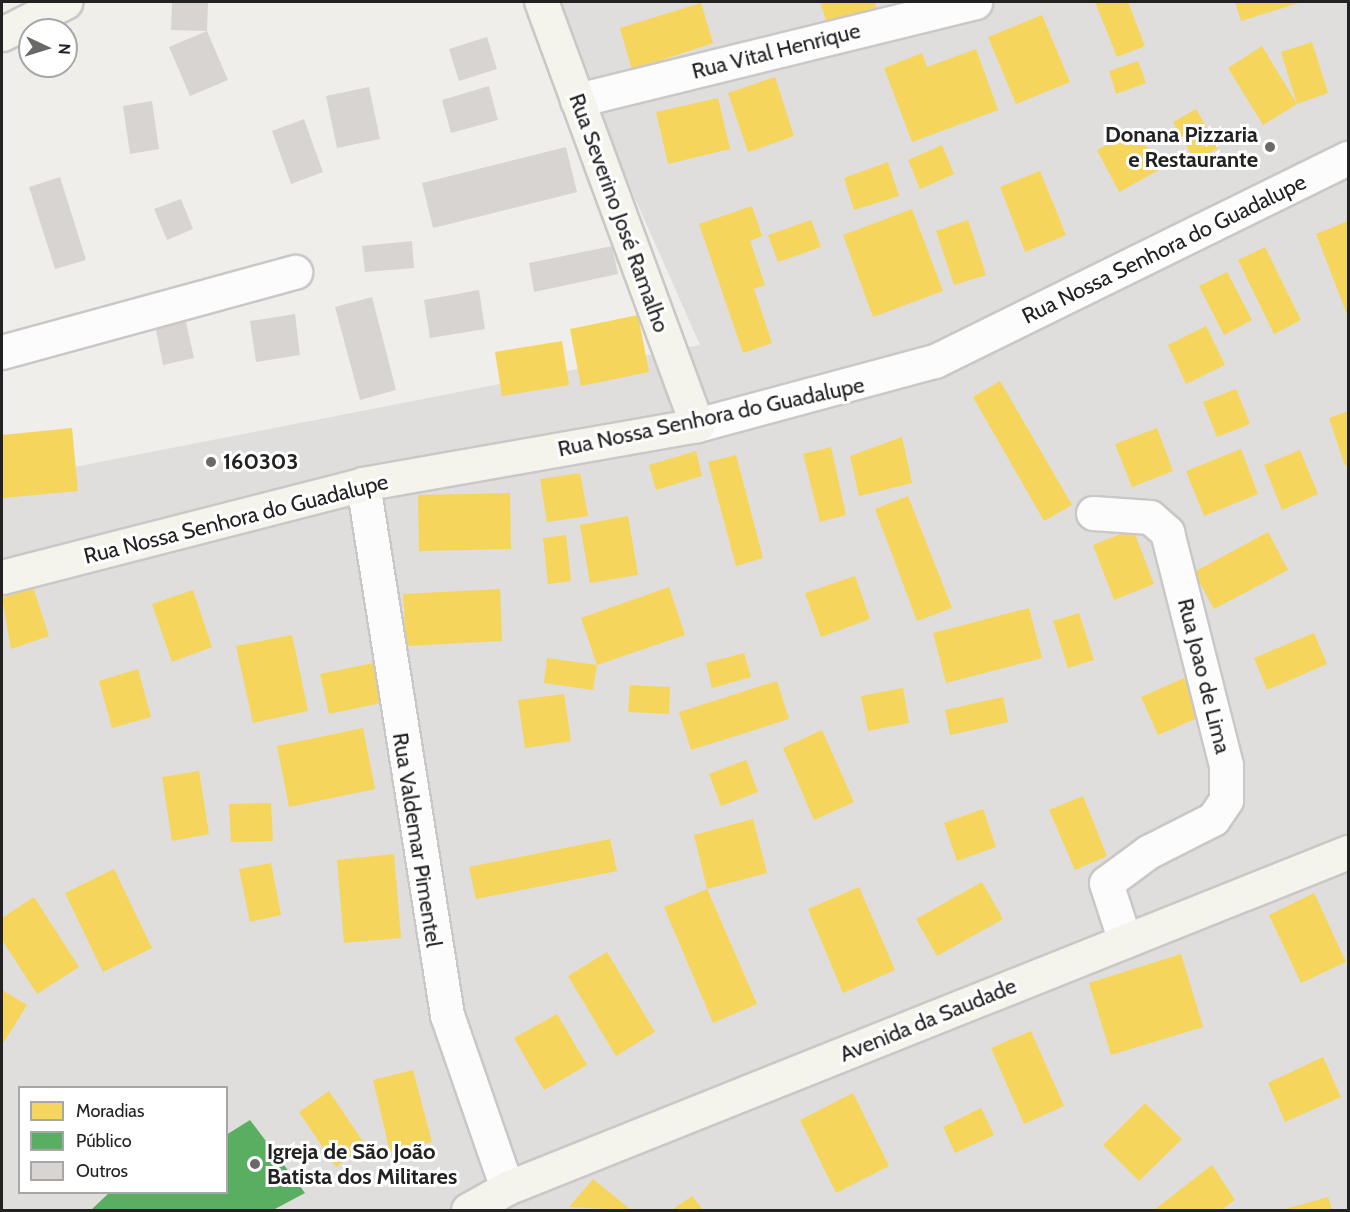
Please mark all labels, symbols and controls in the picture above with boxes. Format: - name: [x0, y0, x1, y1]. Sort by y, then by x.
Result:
- street label: Rua Vital Henrique: [689, 17, 863, 85]
- north arrow: [18, 18, 78, 78]
- text: N: [55, 43, 74, 55]
- street label: Rua Severino José Ramalho: [563, 90, 675, 336]
- place label: Donana Pizzaria e Restaurante: [1105, 121, 1258, 172]
- marker: Donana Pizzaria e Restaurante: [1263, 140, 1277, 154]
- street label: Rua Nossa Senhora do Guadalupe: [1018, 169, 1310, 329]
- street label: Rua Nossa Senhora do Guadalupe: [555, 372, 867, 462]
- place label: 160303: [223, 449, 298, 475]
- marker: 160303: [204, 455, 218, 469]
- street label: Rua Nossa Senhora do Guadalupe: [81, 468, 391, 570]
- street label: Rua Joao de Lima: [1172, 596, 1236, 756]
- street label: Rua Valdemar Pimentel: [387, 731, 447, 949]
- street label: Avenida da Saudade: [836, 973, 1020, 1067]
- legend: [18, 1086, 228, 1194]
- text: Moradias: [76, 1100, 144, 1122]
- text: Público: [76, 1130, 132, 1152]
- place label: Igreja de São João Batista dos Militares: [267, 1138, 457, 1190]
- marker: Igreja de São João Batista dos Militares: [248, 1157, 262, 1171]
- text: Outros: [76, 1160, 128, 1182]

